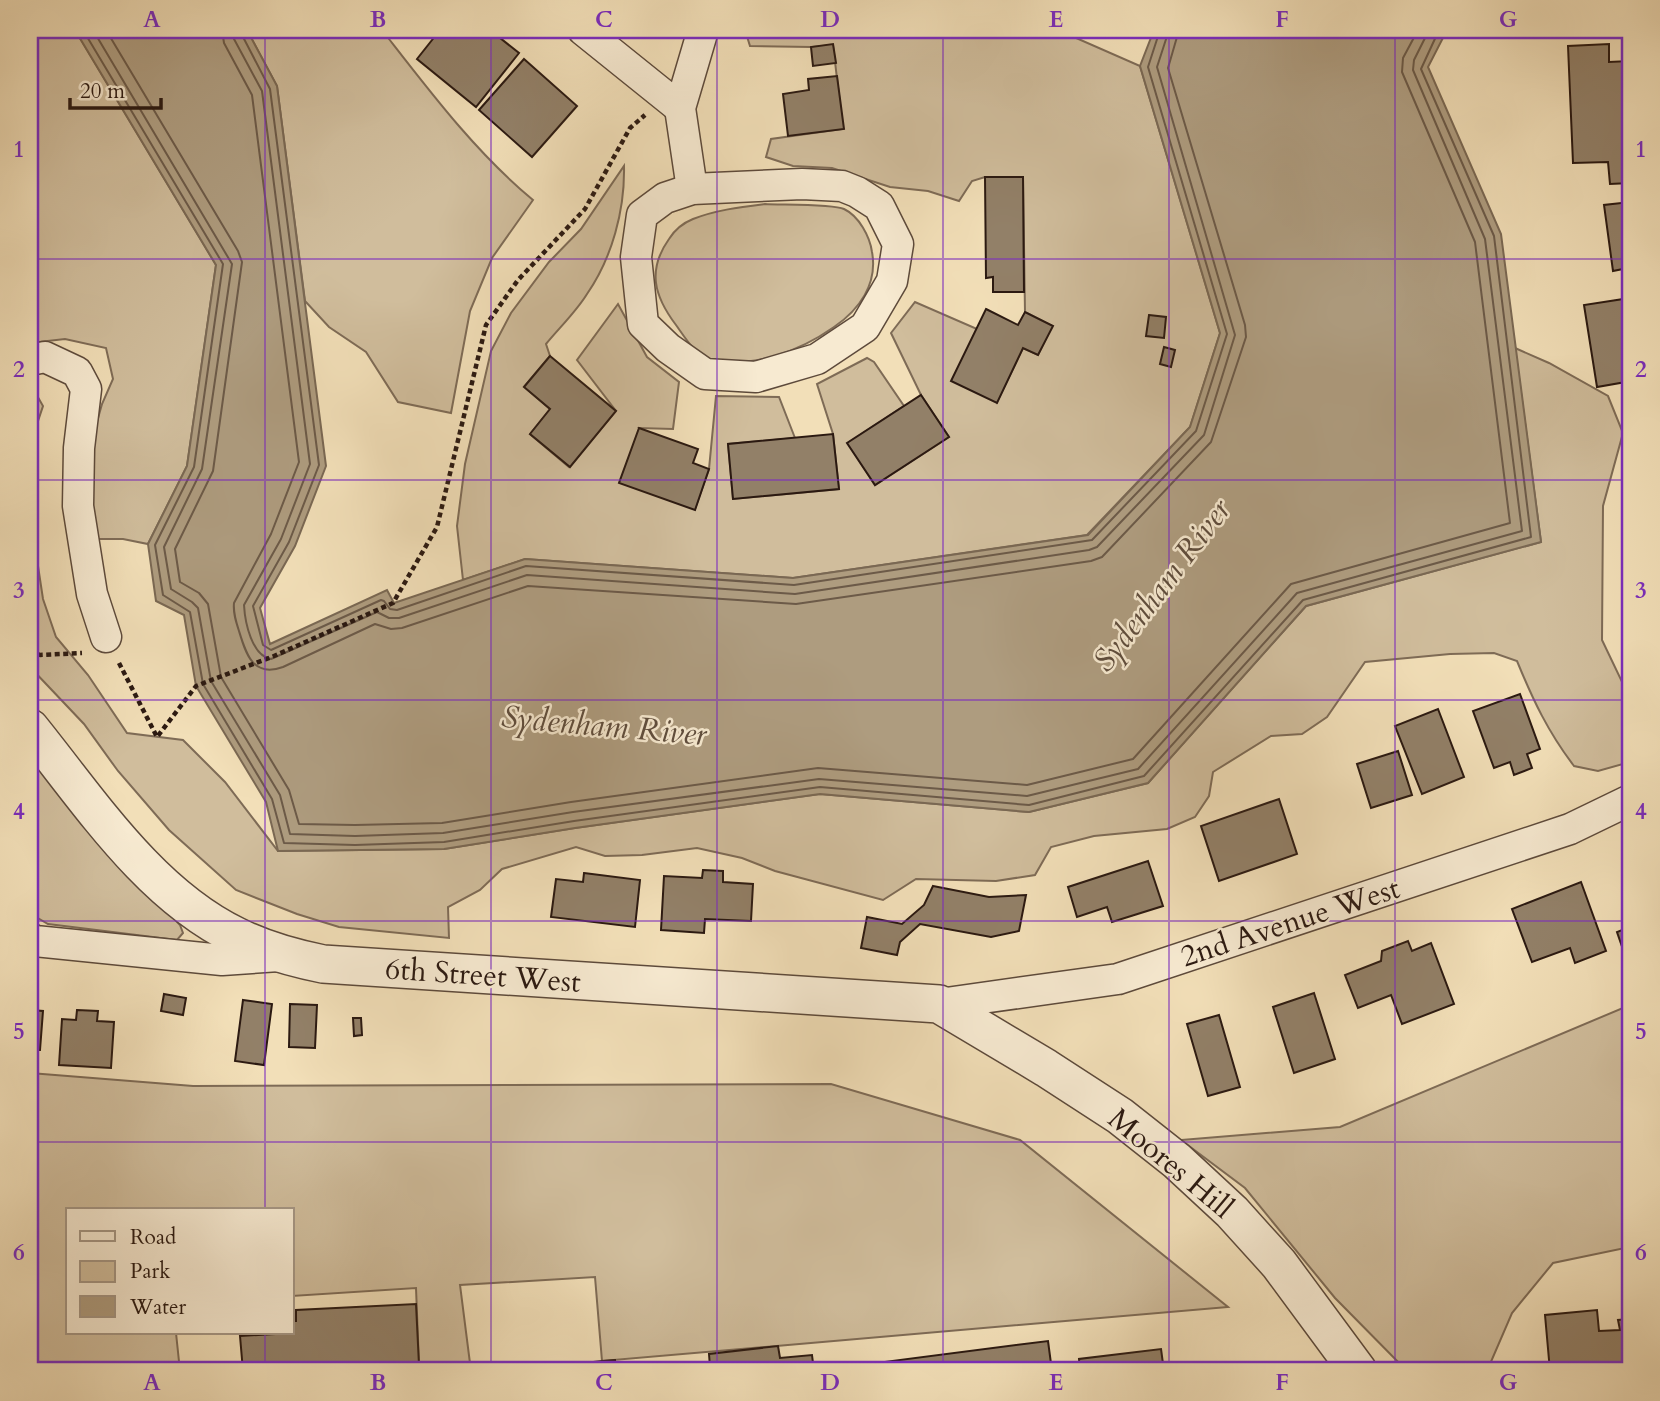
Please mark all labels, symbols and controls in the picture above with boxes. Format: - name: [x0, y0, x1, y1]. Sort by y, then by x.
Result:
- text: A: [143, 4, 161, 35]
- text: B: [370, 4, 386, 35]
- text: C: [595, 4, 613, 35]
- text: D: [820, 4, 840, 35]
- text: E: [1049, 4, 1063, 35]
- text: F: [1275, 4, 1289, 35]
- text: G: [1499, 4, 1518, 35]
- scale bar: [70, 66, 161, 110]
- text: 20 m: [80, 77, 125, 106]
- text: 1: [13, 134, 25, 165]
- text: 1: [1635, 134, 1647, 165]
- text: 2: [13, 354, 25, 385]
- text: 2: [1635, 354, 1647, 385]
- water label: Sydenham River: [1082, 489, 1242, 681]
- text: 3: [13, 575, 25, 606]
- text: 3: [1635, 575, 1647, 606]
- water label: Sydenham River: [500, 695, 710, 757]
- text: 4: [13, 796, 25, 827]
- text: 4: [1635, 796, 1647, 827]
- street label: 2nd Avenue West: [1175, 868, 1405, 977]
- street label: 6th Street West: [384, 948, 583, 1003]
- text: 5: [13, 1016, 25, 1047]
- text: 5: [1635, 1016, 1647, 1047]
- street label: Moores Hill: [1099, 1099, 1242, 1228]
- legend: [66, 1208, 294, 1334]
- text: Road: [130, 1223, 176, 1252]
- text: 6: [13, 1237, 25, 1268]
- text: 6: [1635, 1237, 1647, 1268]
- text: Park: [130, 1257, 171, 1286]
- text: Water: [129, 1293, 186, 1322]
- text: A: [143, 1367, 161, 1398]
- text: B: [370, 1367, 386, 1398]
- text: C: [595, 1367, 613, 1398]
- text: D: [820, 1367, 840, 1398]
- text: E: [1049, 1367, 1063, 1398]
- text: F: [1275, 1367, 1289, 1398]
- text: G: [1499, 1367, 1518, 1398]

